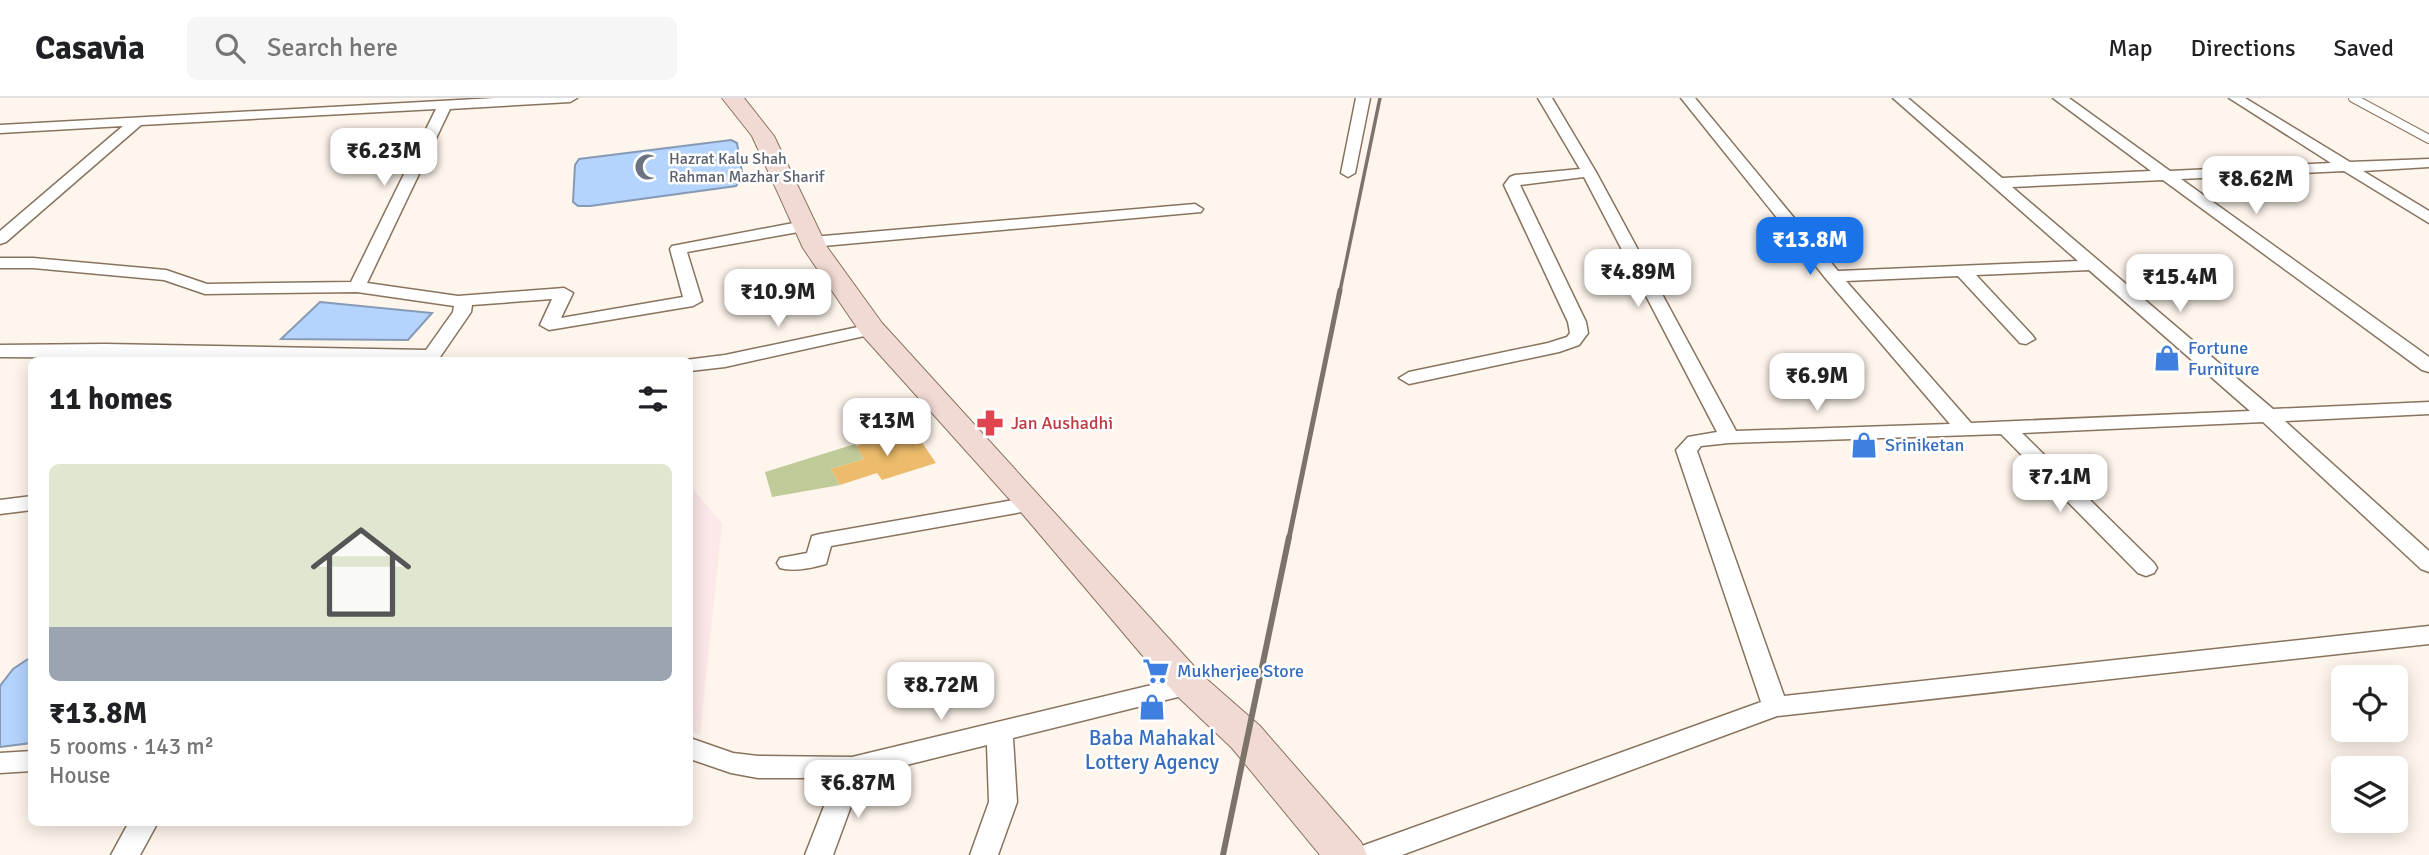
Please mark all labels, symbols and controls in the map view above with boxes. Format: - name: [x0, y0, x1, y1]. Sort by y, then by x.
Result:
- search box: [187, 17, 677, 80]
- text: Casavia: [35, 28, 145, 69]
- icon: search: [211, 29, 249, 67]
- text: Search here: [267, 32, 398, 64]
- text: Map: [2108, 33, 2153, 63]
- text: Directions: [2191, 33, 2296, 63]
- text: Saved: [2334, 33, 2394, 63]
- pin: ₹6.23M: [327, 129, 441, 188]
- text: ₹6.23M: [346, 136, 422, 165]
- place label: Hazrat Kalu Shah Rahman Mazhar Sharif: [669, 149, 825, 187]
- mosque icon: Hazrat Kalu Shah Rahman Mazhar Sharif: [633, 152, 663, 182]
- pin: ₹8.62M: [2199, 156, 2313, 216]
- text: ₹8.62M: [2218, 164, 2294, 193]
- pin: ₹13.8M: [1753, 218, 1867, 277]
- text: ₹13.8M: [1772, 225, 1848, 254]
- pin: ₹4.89M: [1581, 250, 1695, 309]
- pin: ₹15.4M: [2123, 254, 2237, 314]
- text: ₹4.89M: [1600, 257, 1676, 286]
- text: ₹15.4M: [2142, 262, 2218, 291]
- pin: ₹10.9M: [721, 270, 835, 329]
- text: ₹10.9M: [740, 277, 816, 306]
- place label: Fortune Furniture: [2188, 337, 2259, 380]
- shop icon: Fortune Furniture: [2152, 343, 2182, 373]
- pin: ₹6.9M: [1768, 354, 1866, 413]
- text: ₹6.9M: [1785, 361, 1849, 390]
- icon: filters: [634, 380, 672, 418]
- text: 11 homes: [49, 381, 172, 418]
- pin: ₹13M: [846, 398, 928, 458]
- text: ₹13M: [859, 406, 915, 435]
- pharmacy icon: Jan Aushadhi: [975, 408, 1005, 438]
- place label: Jan Aushadhi: [1011, 412, 1113, 434]
- shop icon: Sriniketan: [1849, 430, 1879, 460]
- place label: Sriniketan: [1885, 434, 1964, 456]
- pin: ₹7.1M: [2011, 454, 2109, 514]
- text: ₹7.1M: [2028, 462, 2092, 491]
- icon: home: [298, 509, 424, 635]
- supermarket icon: Mukherjee Store: [1141, 656, 1171, 686]
- place label: Mukherjee Store: [1177, 660, 1304, 682]
- pin: ₹8.72M: [884, 662, 998, 722]
- map controls: [2331, 665, 2408, 833]
- button: locate: [2331, 665, 2408, 742]
- text: ₹8.72M: [903, 670, 979, 699]
- shop icon: Baba Mahakal Lottery Agency: [1137, 692, 1167, 722]
- text: ₹13.8M: [49, 695, 147, 732]
- place label: Baba Mahakal Lottery Agency: [1085, 725, 1219, 775]
- text: 5 rooms · 143 m²: [49, 732, 214, 761]
- button: layers: [2331, 756, 2408, 833]
- pin: ₹6.87M: [801, 760, 915, 820]
- text: House: [49, 761, 111, 790]
- text: ₹6.87M: [820, 768, 896, 797]

